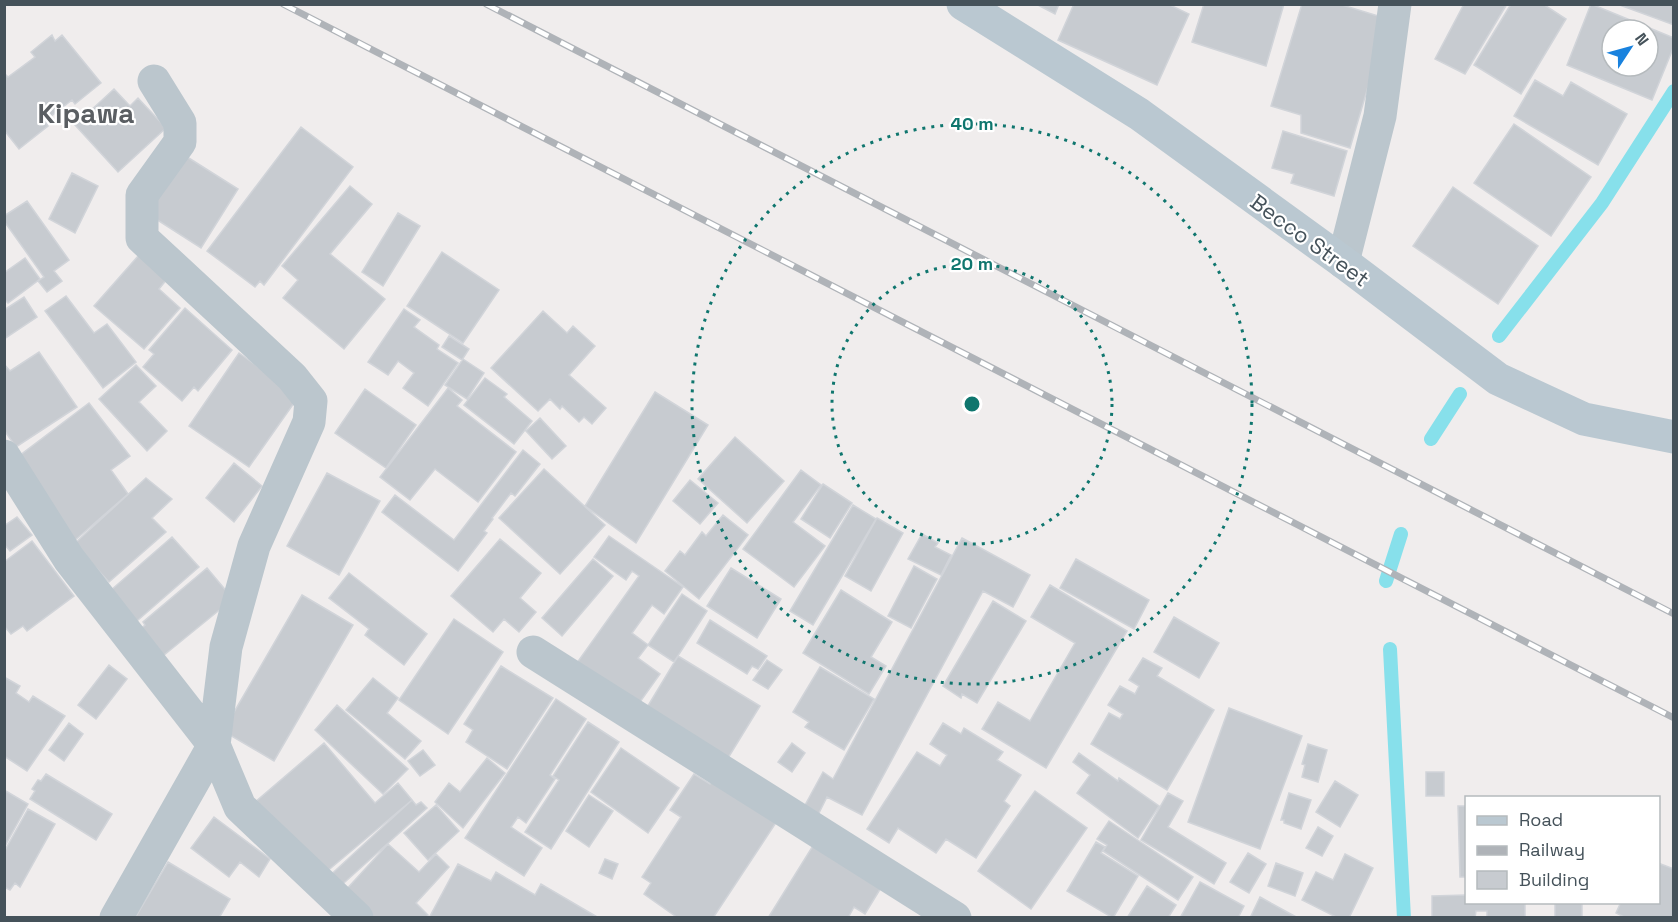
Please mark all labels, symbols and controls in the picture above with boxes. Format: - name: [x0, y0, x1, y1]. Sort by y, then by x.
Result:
- north arrow: [1600, 18, 1660, 78]
- text: N: [1630, 29, 1653, 50]
- district label: Kipawa: [37, 95, 135, 131]
- text: 40 m: [950, 112, 994, 135]
- street label: Becco Street: [1245, 187, 1375, 293]
- text: 20 m: [951, 252, 993, 275]
- centre of rings: [962, 394, 982, 414]
- legend: [1465, 796, 1660, 904]
- text: Road: [1519, 808, 1563, 831]
- text: Railway: [1519, 838, 1585, 861]
- text: Building: [1519, 868, 1589, 891]

